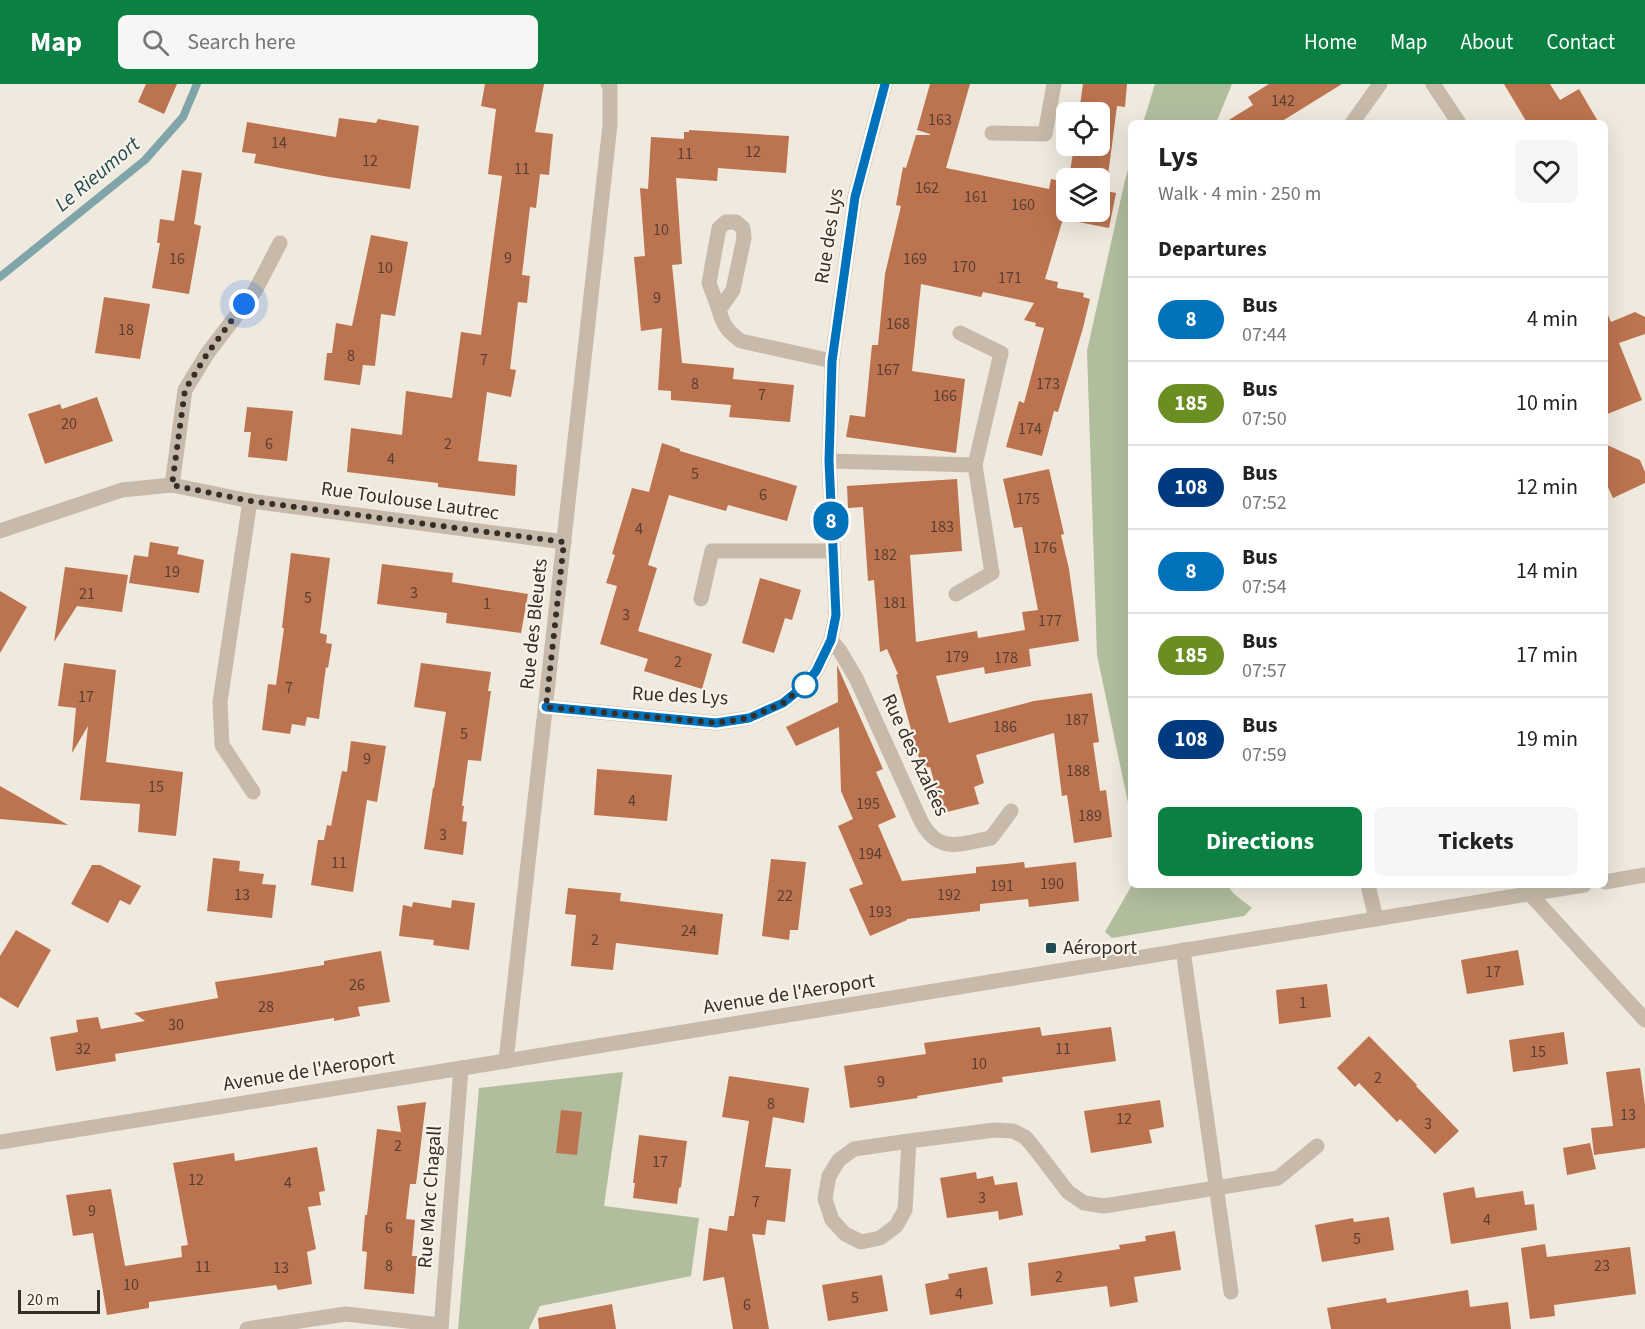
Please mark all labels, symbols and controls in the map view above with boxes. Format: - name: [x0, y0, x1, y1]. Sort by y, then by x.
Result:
- search box: [118, 15, 538, 69]
- text: Map: [30, 22, 82, 62]
- icon: search: [139, 26, 172, 59]
- text: Search here: [187, 26, 296, 58]
- text: Home: [1304, 27, 1357, 57]
- text: Map: [1390, 27, 1428, 57]
- text: About: [1461, 27, 1513, 57]
- text: Contact: [1546, 27, 1615, 57]
- house number: 142: [1271, 90, 1295, 112]
- map controls: [1056, 102, 1110, 222]
- button: locate: [1056, 102, 1110, 156]
- house number: 163: [928, 109, 952, 131]
- water label: Le Rieumort: [48, 129, 147, 219]
- house number: 14: [271, 132, 287, 154]
- text: Lys: [1158, 137, 1198, 177]
- button: heart: [1515, 140, 1578, 203]
- house number: 12: [745, 141, 761, 163]
- house number: 11: [677, 143, 693, 165]
- house number: 12: [362, 150, 378, 172]
- house number: 11: [514, 158, 530, 180]
- button: layers: [1056, 168, 1110, 222]
- house number: 162: [915, 177, 939, 199]
- text: Walk · 4 min · 250 m: [1158, 180, 1321, 208]
- street label: Rue des Lys: [808, 186, 850, 286]
- house number: 161: [964, 186, 988, 208]
- house number: 160: [1011, 194, 1035, 216]
- house number: 10: [653, 219, 669, 241]
- text: Departures: [1158, 233, 1267, 265]
- house number: 9: [504, 247, 512, 269]
- house number: 16: [169, 248, 185, 270]
- house number: 169: [903, 248, 927, 270]
- house number: 170: [952, 256, 976, 278]
- house number: 10: [377, 257, 393, 279]
- house number: 171: [998, 267, 1022, 289]
- house number: 9: [653, 287, 661, 309]
- your location: [229, 289, 259, 319]
- text: Bus: [1242, 289, 1278, 321]
- text: 4 min: [1527, 303, 1578, 335]
- text: 8: [1185, 304, 1197, 334]
- house number: 168: [886, 313, 910, 335]
- house number: 18: [118, 319, 134, 341]
- text: 07:44: [1242, 321, 1287, 349]
- house number: 8: [347, 345, 355, 367]
- house number: 7: [480, 349, 488, 371]
- house number: 167: [876, 359, 900, 381]
- house number: 8: [691, 373, 699, 395]
- house number: 173: [1036, 373, 1060, 395]
- text: Bus: [1242, 373, 1278, 405]
- house number: 7: [758, 384, 766, 406]
- house number: 166: [933, 385, 957, 407]
- text: 10 min: [1516, 387, 1578, 419]
- text: 185: [1174, 388, 1208, 418]
- text: 07:50: [1242, 405, 1287, 433]
- house number: 20: [61, 413, 77, 435]
- house number: 174: [1018, 418, 1042, 440]
- house number: 6: [265, 433, 273, 455]
- house number: 2: [444, 433, 452, 455]
- house number: 4: [387, 448, 395, 470]
- text: Bus: [1242, 457, 1278, 489]
- house number: 5: [691, 463, 699, 485]
- text: 12 min: [1516, 471, 1578, 503]
- text: 108: [1174, 472, 1208, 502]
- street label: Rue Toulouse Lautrec: [319, 475, 501, 527]
- house number: 6: [759, 484, 767, 506]
- house number: 175: [1016, 488, 1040, 510]
- text: 07:52: [1242, 489, 1287, 517]
- line badge: 8: [812, 502, 850, 540]
- text: 8: [825, 506, 837, 536]
- house number: 183: [930, 516, 954, 538]
- house number: 4: [635, 518, 643, 540]
- house number: 176: [1033, 537, 1057, 559]
- text: Bus: [1242, 541, 1278, 573]
- house number: 182: [873, 544, 897, 566]
- text: 14 min: [1516, 555, 1578, 587]
- text: 8: [1185, 556, 1197, 586]
- street label: Rue des Bleuets: [513, 557, 555, 691]
- house number: 19: [164, 561, 180, 583]
- text: 07:54: [1242, 573, 1287, 601]
- house number: 3: [410, 582, 418, 604]
- house number: 21: [79, 583, 95, 605]
- house number: 5: [304, 587, 312, 609]
- house number: 181: [883, 592, 907, 614]
- house number: 1: [483, 593, 491, 615]
- house number: 3: [622, 604, 630, 626]
- house number: 177: [1038, 610, 1062, 632]
- text: Bus: [1242, 625, 1278, 657]
- text: 17 min: [1516, 639, 1578, 671]
- text: 185: [1174, 640, 1208, 670]
- house number: 179: [945, 646, 969, 668]
- house number: 178: [994, 647, 1018, 669]
- house number: 2: [674, 651, 682, 673]
- text: 07:57: [1242, 657, 1287, 685]
- unlabelled marker: [792, 672, 818, 698]
- house number: 7: [285, 677, 293, 699]
- street label: Rue des Lys: [631, 679, 729, 713]
- house number: 17: [78, 686, 94, 708]
- street label: Rue des Azalées: [874, 689, 956, 821]
- house number: 187: [1065, 709, 1089, 731]
- text: Bus: [1242, 709, 1278, 741]
- house number: 186: [993, 716, 1017, 738]
- house number: 5: [460, 723, 468, 745]
- text: 19 min: [1516, 723, 1578, 755]
- text: 108: [1174, 724, 1208, 754]
- text: 07:59: [1242, 741, 1287, 769]
- house number: 9: [363, 748, 371, 770]
- house number: 188: [1066, 760, 1090, 782]
- house number: 15: [148, 776, 164, 798]
- house number: 4: [628, 790, 636, 812]
- house number: 195: [856, 793, 880, 815]
- house number: 189: [1078, 805, 1102, 827]
- button: Directions: [1158, 807, 1362, 876]
- button: Tickets: [1374, 807, 1578, 876]
- house number: 3: [439, 824, 447, 846]
- house number: 194: [858, 843, 882, 865]
- house number: 11: [331, 852, 347, 874]
- house number: 190: [1040, 873, 1064, 895]
- house number: 191: [990, 875, 1014, 897]
- house number: 13: [234, 884, 250, 906]
- house number: 192: [937, 884, 961, 906]
- house number: 22: [777, 885, 793, 907]
- house number: 193: [868, 901, 892, 923]
- house number: 24: [681, 920, 697, 942]
- house number: 2: [591, 929, 599, 951]
- place label: Aéroport: [1063, 934, 1137, 962]
- marker: Aéroport: [1044, 941, 1058, 955]
- house number: 17: [1485, 961, 1501, 983]
- street label: Avenue de l'Aeroport: [701, 967, 877, 1021]
- house number: 26: [349, 974, 365, 996]
- house number: 1: [1299, 992, 1307, 1014]
- house number: 28: [258, 996, 274, 1018]
- house number: 30: [168, 1014, 184, 1036]
- house number: 32: [75, 1038, 91, 1060]
- house number: 11: [1055, 1038, 1071, 1060]
- house number: 15: [1530, 1041, 1546, 1063]
- street label: Avenue de l'Aeroport: [221, 1044, 397, 1098]
- house number: 10: [971, 1053, 987, 1075]
- house number: 2: [1374, 1067, 1382, 1089]
- house number: 9: [877, 1071, 885, 1093]
- house number: 8: [767, 1093, 775, 1115]
- house number: 13: [1620, 1104, 1636, 1126]
- house number: 12: [1116, 1108, 1132, 1130]
- house number: 3: [1424, 1113, 1432, 1135]
- street label: Rue Marc Chagall: [411, 1125, 449, 1269]
- house number: 2: [394, 1135, 402, 1157]
- house number: 17: [652, 1151, 668, 1173]
- house number: 12: [188, 1169, 204, 1191]
- house number: 4: [284, 1172, 292, 1194]
- house number: 3: [978, 1187, 986, 1209]
- house number: 7: [752, 1191, 760, 1213]
- house number: 9: [88, 1200, 96, 1222]
- house number: 4: [1483, 1209, 1491, 1231]
- house number: 6: [385, 1217, 393, 1239]
- house number: 5: [1353, 1228, 1361, 1250]
- house number: 8: [385, 1255, 393, 1277]
- house number: 23: [1594, 1255, 1610, 1277]
- house number: 11: [195, 1256, 211, 1278]
- house number: 13: [273, 1257, 289, 1279]
- house number: 2: [1055, 1266, 1063, 1288]
- house number: 10: [123, 1274, 139, 1296]
- house number: 4: [955, 1283, 963, 1305]
- scale bar: [18, 1287, 100, 1314]
- house number: 5: [851, 1287, 859, 1309]
- text: 20 m: [27, 1289, 59, 1311]
- house number: 6: [743, 1294, 751, 1316]

